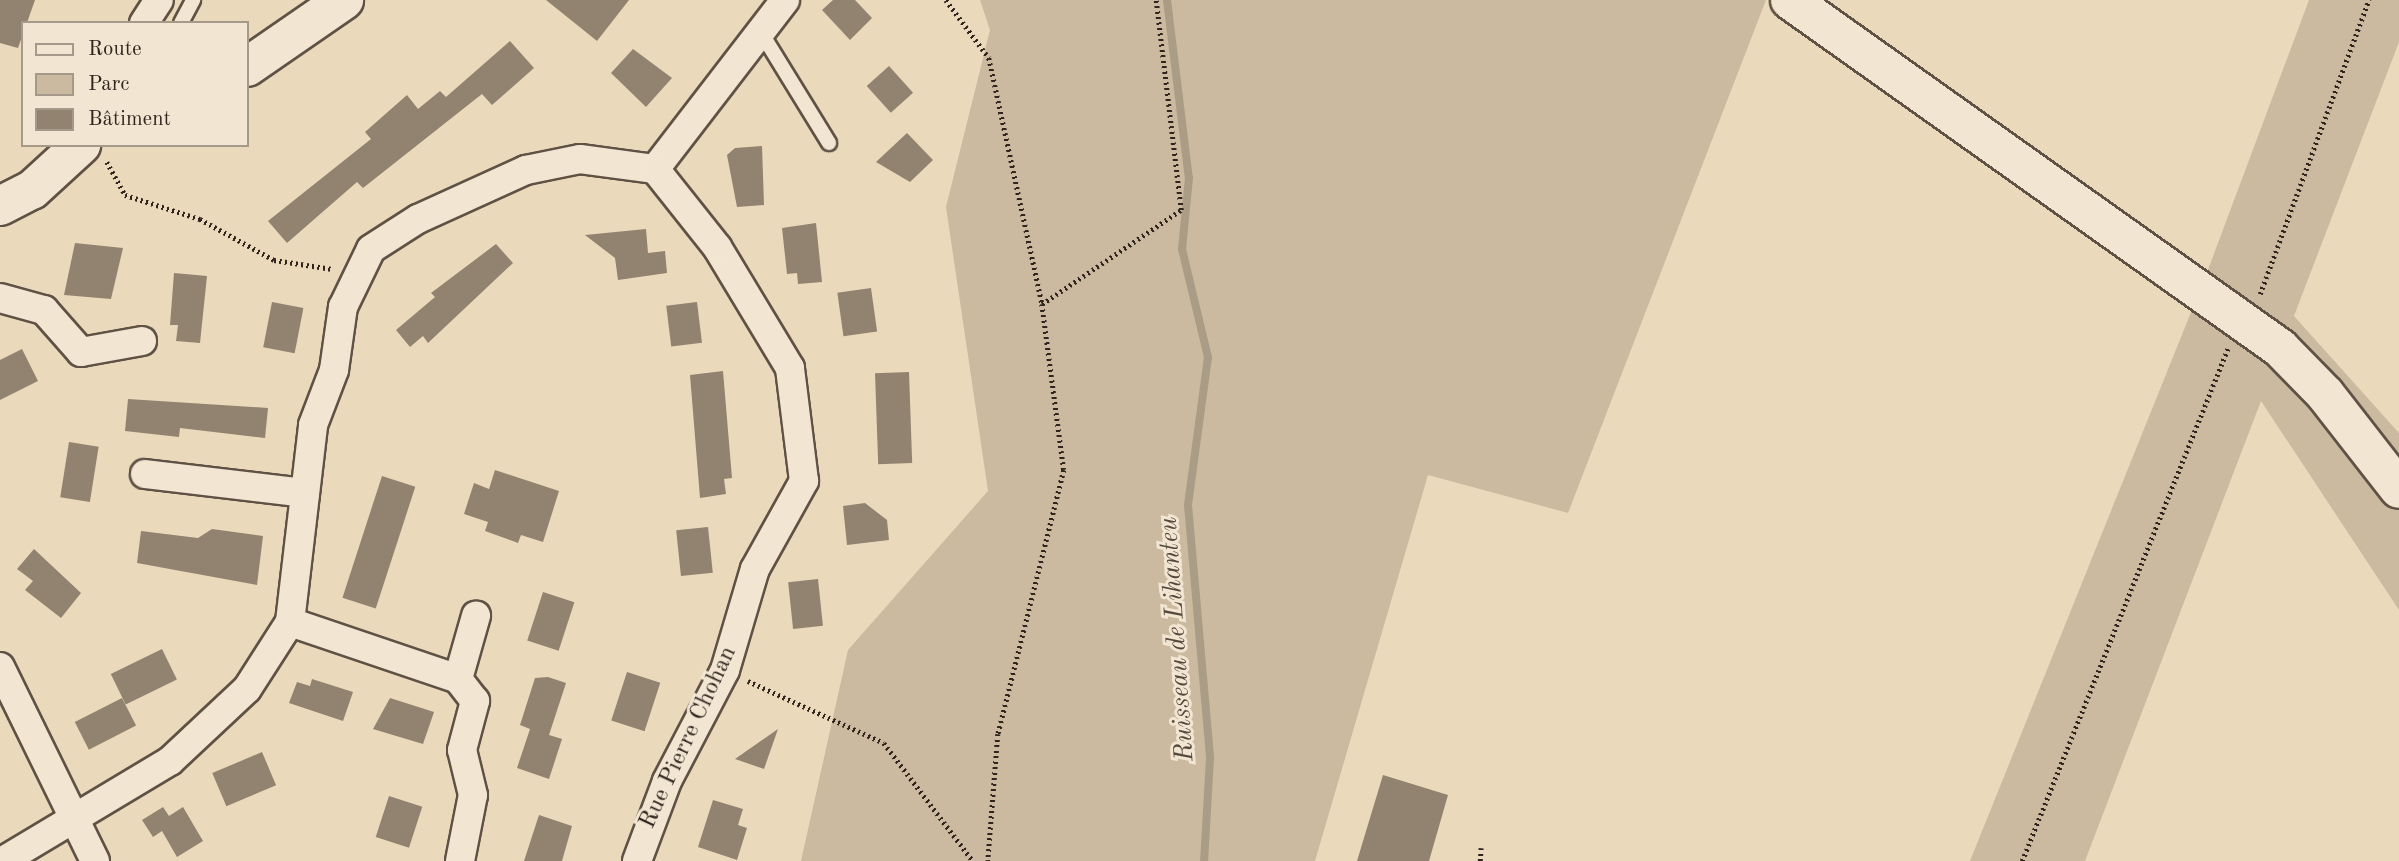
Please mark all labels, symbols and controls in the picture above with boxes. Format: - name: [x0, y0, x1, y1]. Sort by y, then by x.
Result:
- legend: [21, 21, 248, 147]
- text: Route: [88, 39, 142, 60]
- text: Parc: [88, 74, 130, 95]
- text: Bâtiment: [88, 109, 171, 130]
- water label: Ruisseau de Lihanteu: [1154, 516, 1202, 762]
- street label: Rue Pierre Chohan: [634, 642, 744, 834]

